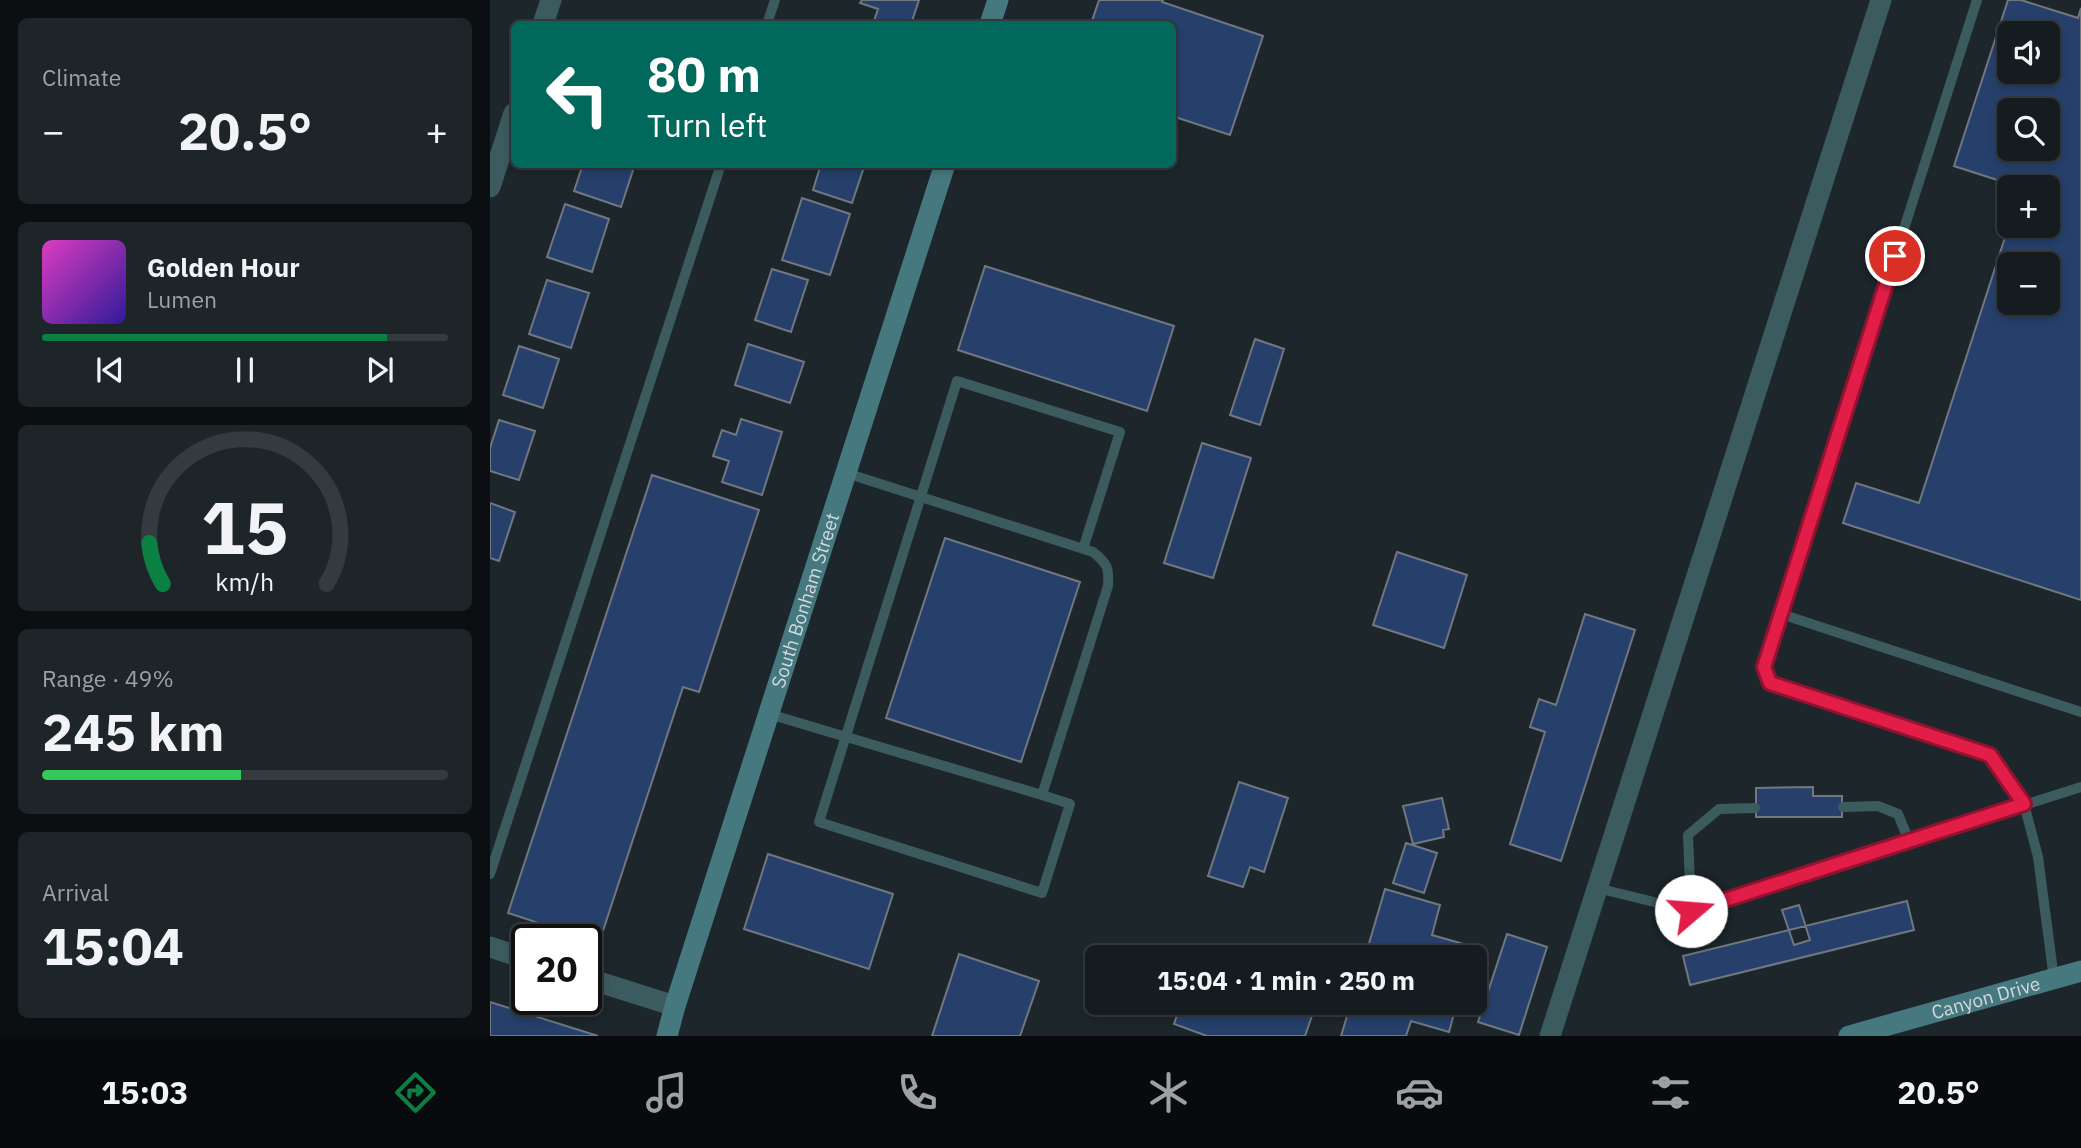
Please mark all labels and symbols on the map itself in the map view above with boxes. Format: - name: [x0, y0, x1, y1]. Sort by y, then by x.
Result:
- pin: [1865, 226, 1925, 286]
- street label: South Bonham Street: [766, 510, 844, 691]
- position arrow: [1654, 874, 1728, 948]
- speed limit sign: 20: [511, 924, 602, 1015]
- street label: Canyon Drive: [1929, 971, 2043, 1024]

